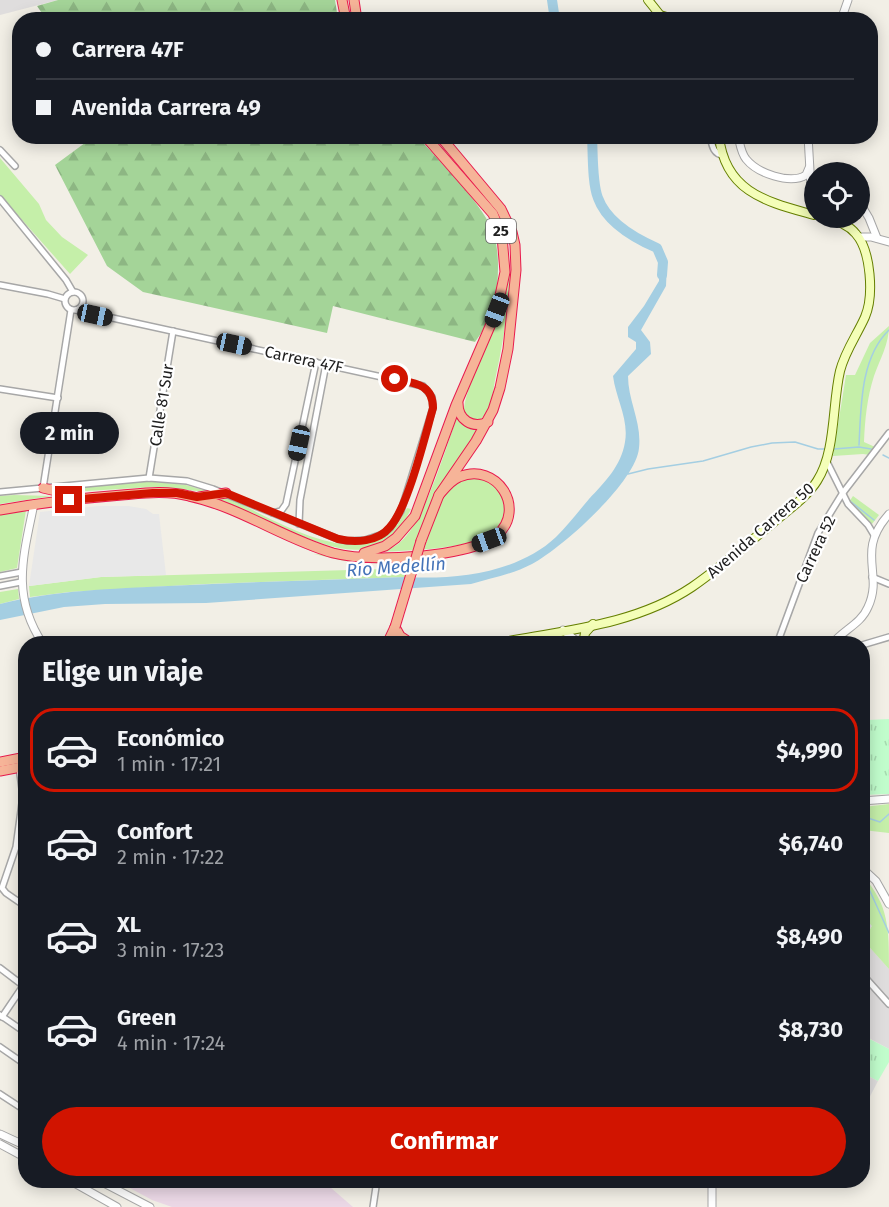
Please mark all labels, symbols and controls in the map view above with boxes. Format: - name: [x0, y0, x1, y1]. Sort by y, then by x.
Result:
- text: Carrera 47F: [72, 36, 184, 63]
- text: Avenida Carrera 49: [72, 94, 261, 121]
- map controls: [804, 162, 870, 228]
- button: locate: [804, 162, 870, 228]
- road number: 25: [486, 219, 516, 243]
- car: [482, 290, 512, 330]
- car: [76, 302, 114, 328]
- car: [215, 331, 253, 357]
- street label: Carrera 47F: [263, 342, 345, 377]
- street label: Calle 81 Sur: [146, 362, 178, 448]
- route start: [381, 365, 408, 392]
- callout: 2 min: [20, 413, 118, 455]
- text: 2 min: [45, 421, 94, 445]
- car: [286, 424, 312, 462]
- street label: Avenida Carrera 50: [703, 479, 818, 582]
- route end: [55, 486, 82, 513]
- street label: Carrera 52: [792, 512, 839, 586]
- car: [469, 525, 509, 555]
- water label: Río Medellín: [346, 553, 446, 581]
- text: Elige un viaje: [42, 656, 203, 688]
- icon: car: [45, 723, 99, 777]
- text: Económico: [117, 725, 224, 752]
- text: $4,990: [776, 737, 843, 764]
- text: 1 min · 17:21: [117, 752, 221, 776]
- icon: car: [45, 816, 99, 870]
- text: Confort: [117, 818, 193, 845]
- text: $6,740: [779, 830, 843, 857]
- text: 2 min · 17:22: [117, 845, 224, 869]
- icon: car: [45, 909, 99, 963]
- text: XL: [117, 911, 141, 938]
- text: $8,490: [776, 923, 843, 950]
- text: 3 min · 17:23: [117, 938, 224, 962]
- icon: car: [45, 1002, 99, 1056]
- text: Green: [117, 1004, 176, 1031]
- text: $8,730: [778, 1016, 843, 1043]
- text: 4 min · 17:24: [117, 1031, 225, 1055]
- button: Confirmar: [42, 1107, 846, 1176]

